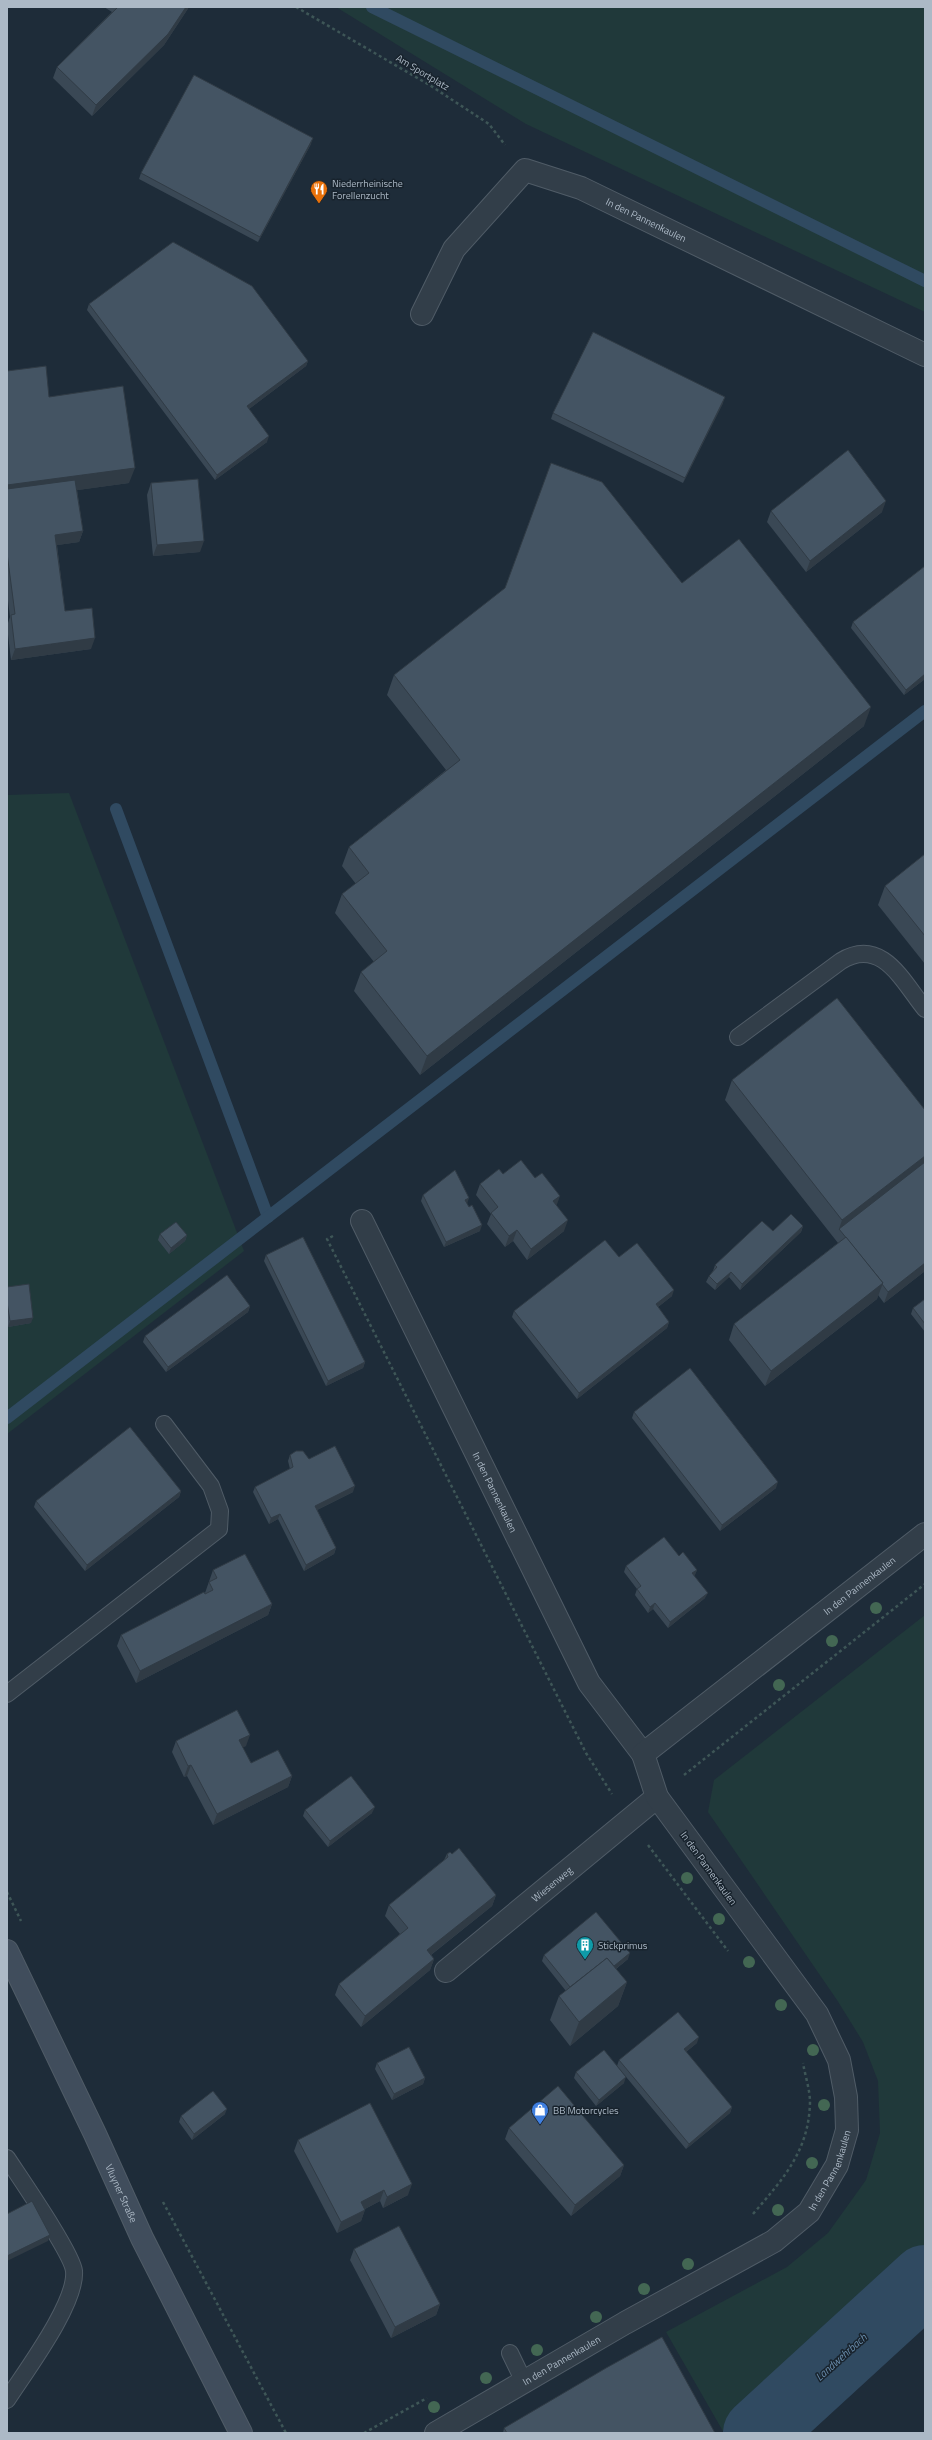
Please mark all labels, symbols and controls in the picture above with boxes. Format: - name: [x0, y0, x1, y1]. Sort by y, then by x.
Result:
- street label: Am Sportplatz: [393, 51, 453, 95]
- place label: Niederrheinische Forellenzucht: [332, 176, 403, 203]
- restaurant icon: Niederrheinische Forellenzucht: [309, 179, 329, 204]
- street label: In den Pannenkaulen: [603, 194, 689, 246]
- street label: In den Pannenkaulen: [469, 1450, 521, 1535]
- street label: In den Pannenkaulen: [820, 1553, 899, 1619]
- street label: In den Pannenkaulen: [677, 1828, 740, 1908]
- street label: Wiesenweg: [528, 1863, 576, 1906]
- building icon: Stickprimus: [575, 1935, 595, 1960]
- place label: Stickprimus: [598, 1938, 648, 1953]
- shop icon: BB Motorcycles: [530, 2100, 550, 2125]
- place label: BB Motorcycles: [553, 2103, 619, 2118]
- street label: In den Pannenkaulen: [804, 2128, 855, 2214]
- street label: Vluyner Straße: [102, 2162, 141, 2225]
- water label: Landwehrbach: [812, 2329, 871, 2384]
- street label: In den Pannenkaulen: [520, 2332, 603, 2389]

